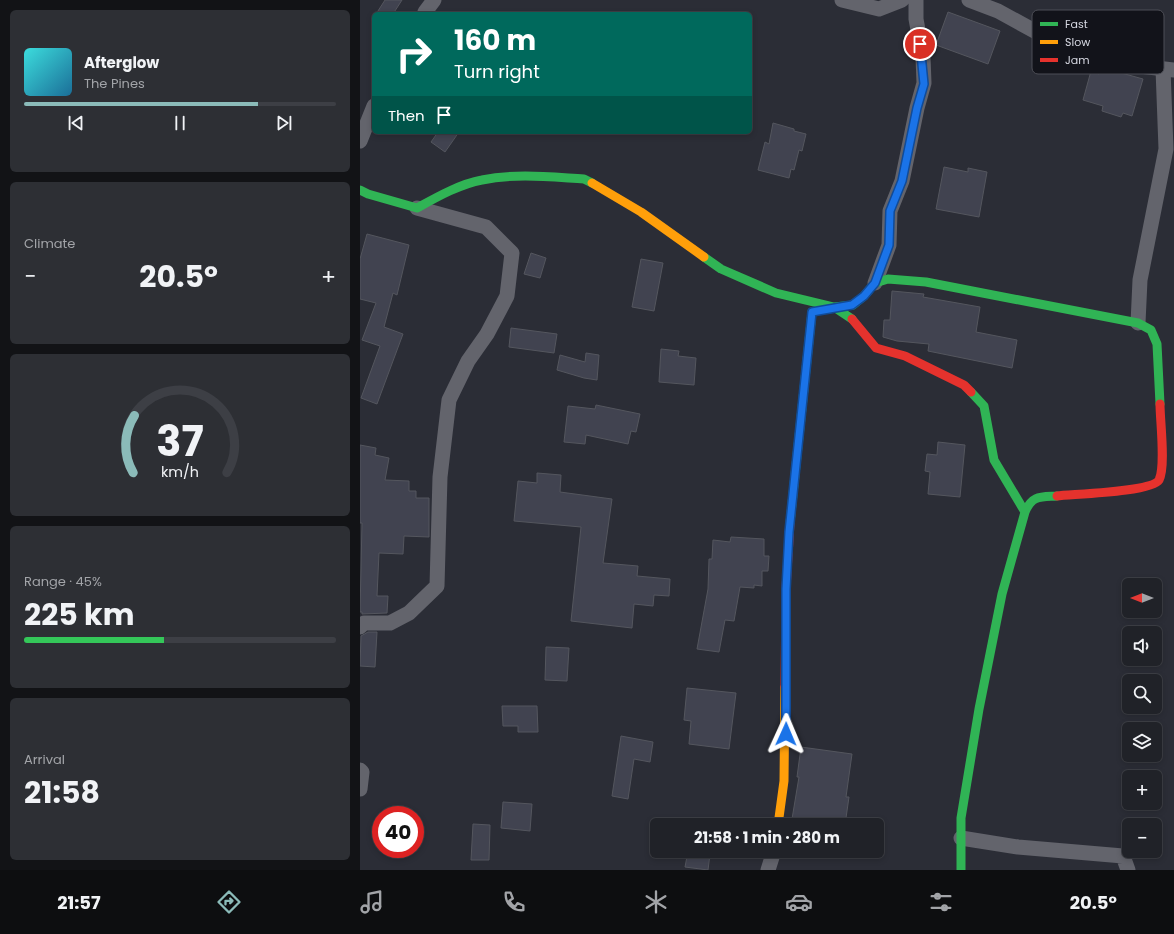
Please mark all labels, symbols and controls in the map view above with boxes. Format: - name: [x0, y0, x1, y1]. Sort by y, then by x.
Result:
- legend: [1032, 10, 1164, 74]
- text: Fast: [1065, 16, 1088, 32]
- text: 160 m: [454, 21, 536, 60]
- pin: [903, 27, 937, 61]
- icon: right: [388, 28, 440, 80]
- icon: arrive: [909, 33, 931, 55]
- text: Slow: [1065, 34, 1090, 50]
- text: Afterglow: [84, 52, 159, 73]
- text: Jam: [1065, 52, 1090, 68]
- text: Turn right: [454, 59, 540, 84]
- text: The Pines: [84, 74, 145, 93]
- icon: arrive: [433, 104, 455, 126]
- text: Then: [388, 105, 425, 126]
- icon: previous: [65, 112, 87, 134]
- icon: pause: [169, 112, 191, 134]
- icon: next: [273, 112, 295, 134]
- text: Climate: [24, 234, 75, 253]
- text: 20.5°: [139, 255, 218, 298]
- text: −: [24, 261, 36, 292]
- text: +: [321, 261, 336, 292]
- text: 37: [156, 412, 204, 471]
- text: km/h: [161, 462, 199, 482]
- text: Range · 45%: [24, 572, 102, 591]
- north arrow: [1122, 578, 1162, 618]
- map controls: [1122, 578, 1162, 858]
- text: 225 km: [24, 593, 134, 636]
- button: sound: [1122, 626, 1162, 666]
- button: search: [1122, 674, 1162, 714]
- position arrow: [765, 713, 807, 755]
- button: layers: [1122, 722, 1162, 762]
- text: Arrival: [24, 750, 65, 769]
- button: +: [1122, 770, 1162, 810]
- text: 21:58: [24, 771, 100, 814]
- speed limit sign: 40: [372, 806, 424, 858]
- button: −: [1122, 818, 1162, 858]
- text: 21:58 · 1 min · 280 m: [694, 827, 840, 848]
- icon: directions: [215, 888, 243, 916]
- icon: music: [358, 888, 386, 916]
- icon: phone: [500, 888, 528, 916]
- icon: climate: [642, 888, 670, 916]
- icon: car: [785, 888, 813, 916]
- icon: filters: [927, 888, 955, 916]
- text: 21:57: [57, 890, 101, 915]
- text: 20.5°: [1070, 890, 1117, 915]

